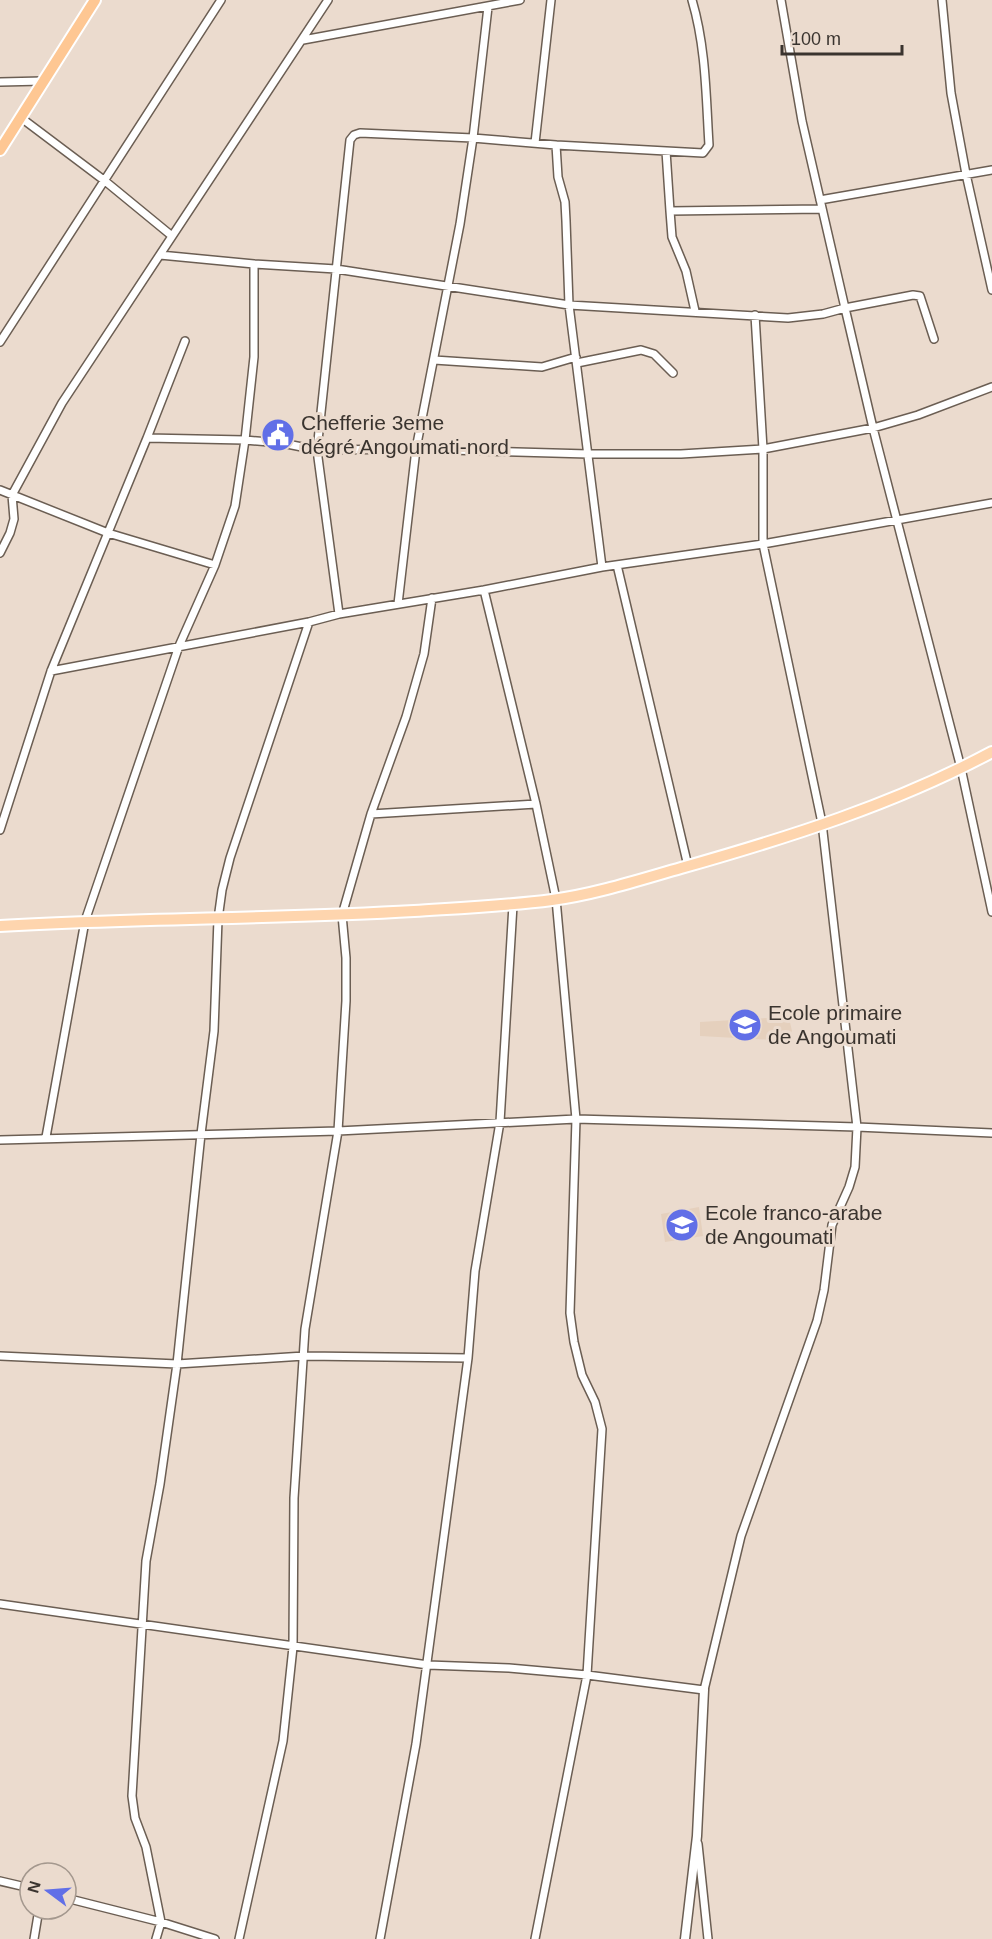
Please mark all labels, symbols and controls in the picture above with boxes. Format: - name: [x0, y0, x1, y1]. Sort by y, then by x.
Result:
- scale bar: [782, 18, 902, 56]
- text: 100 m: [791, 29, 841, 49]
- place label: Chefferie 3eme dégré Angoumati-nord: [301, 411, 509, 458]
- public building icon: Chefferie 3eme dégré Angoumati-nord: [260, 417, 296, 453]
- place label: Ecole primaire de Angoumati: [768, 1001, 902, 1048]
- school or university icon: Ecole primaire de Angoumati: [727, 1007, 763, 1043]
- place label: Ecole franco-arabe de Angoumati: [705, 1201, 882, 1248]
- school or university icon: Ecole franco-arabe de Angoumati: [664, 1207, 700, 1243]
- north arrow: [18, 1861, 78, 1921]
- text: N: [24, 1879, 44, 1895]

